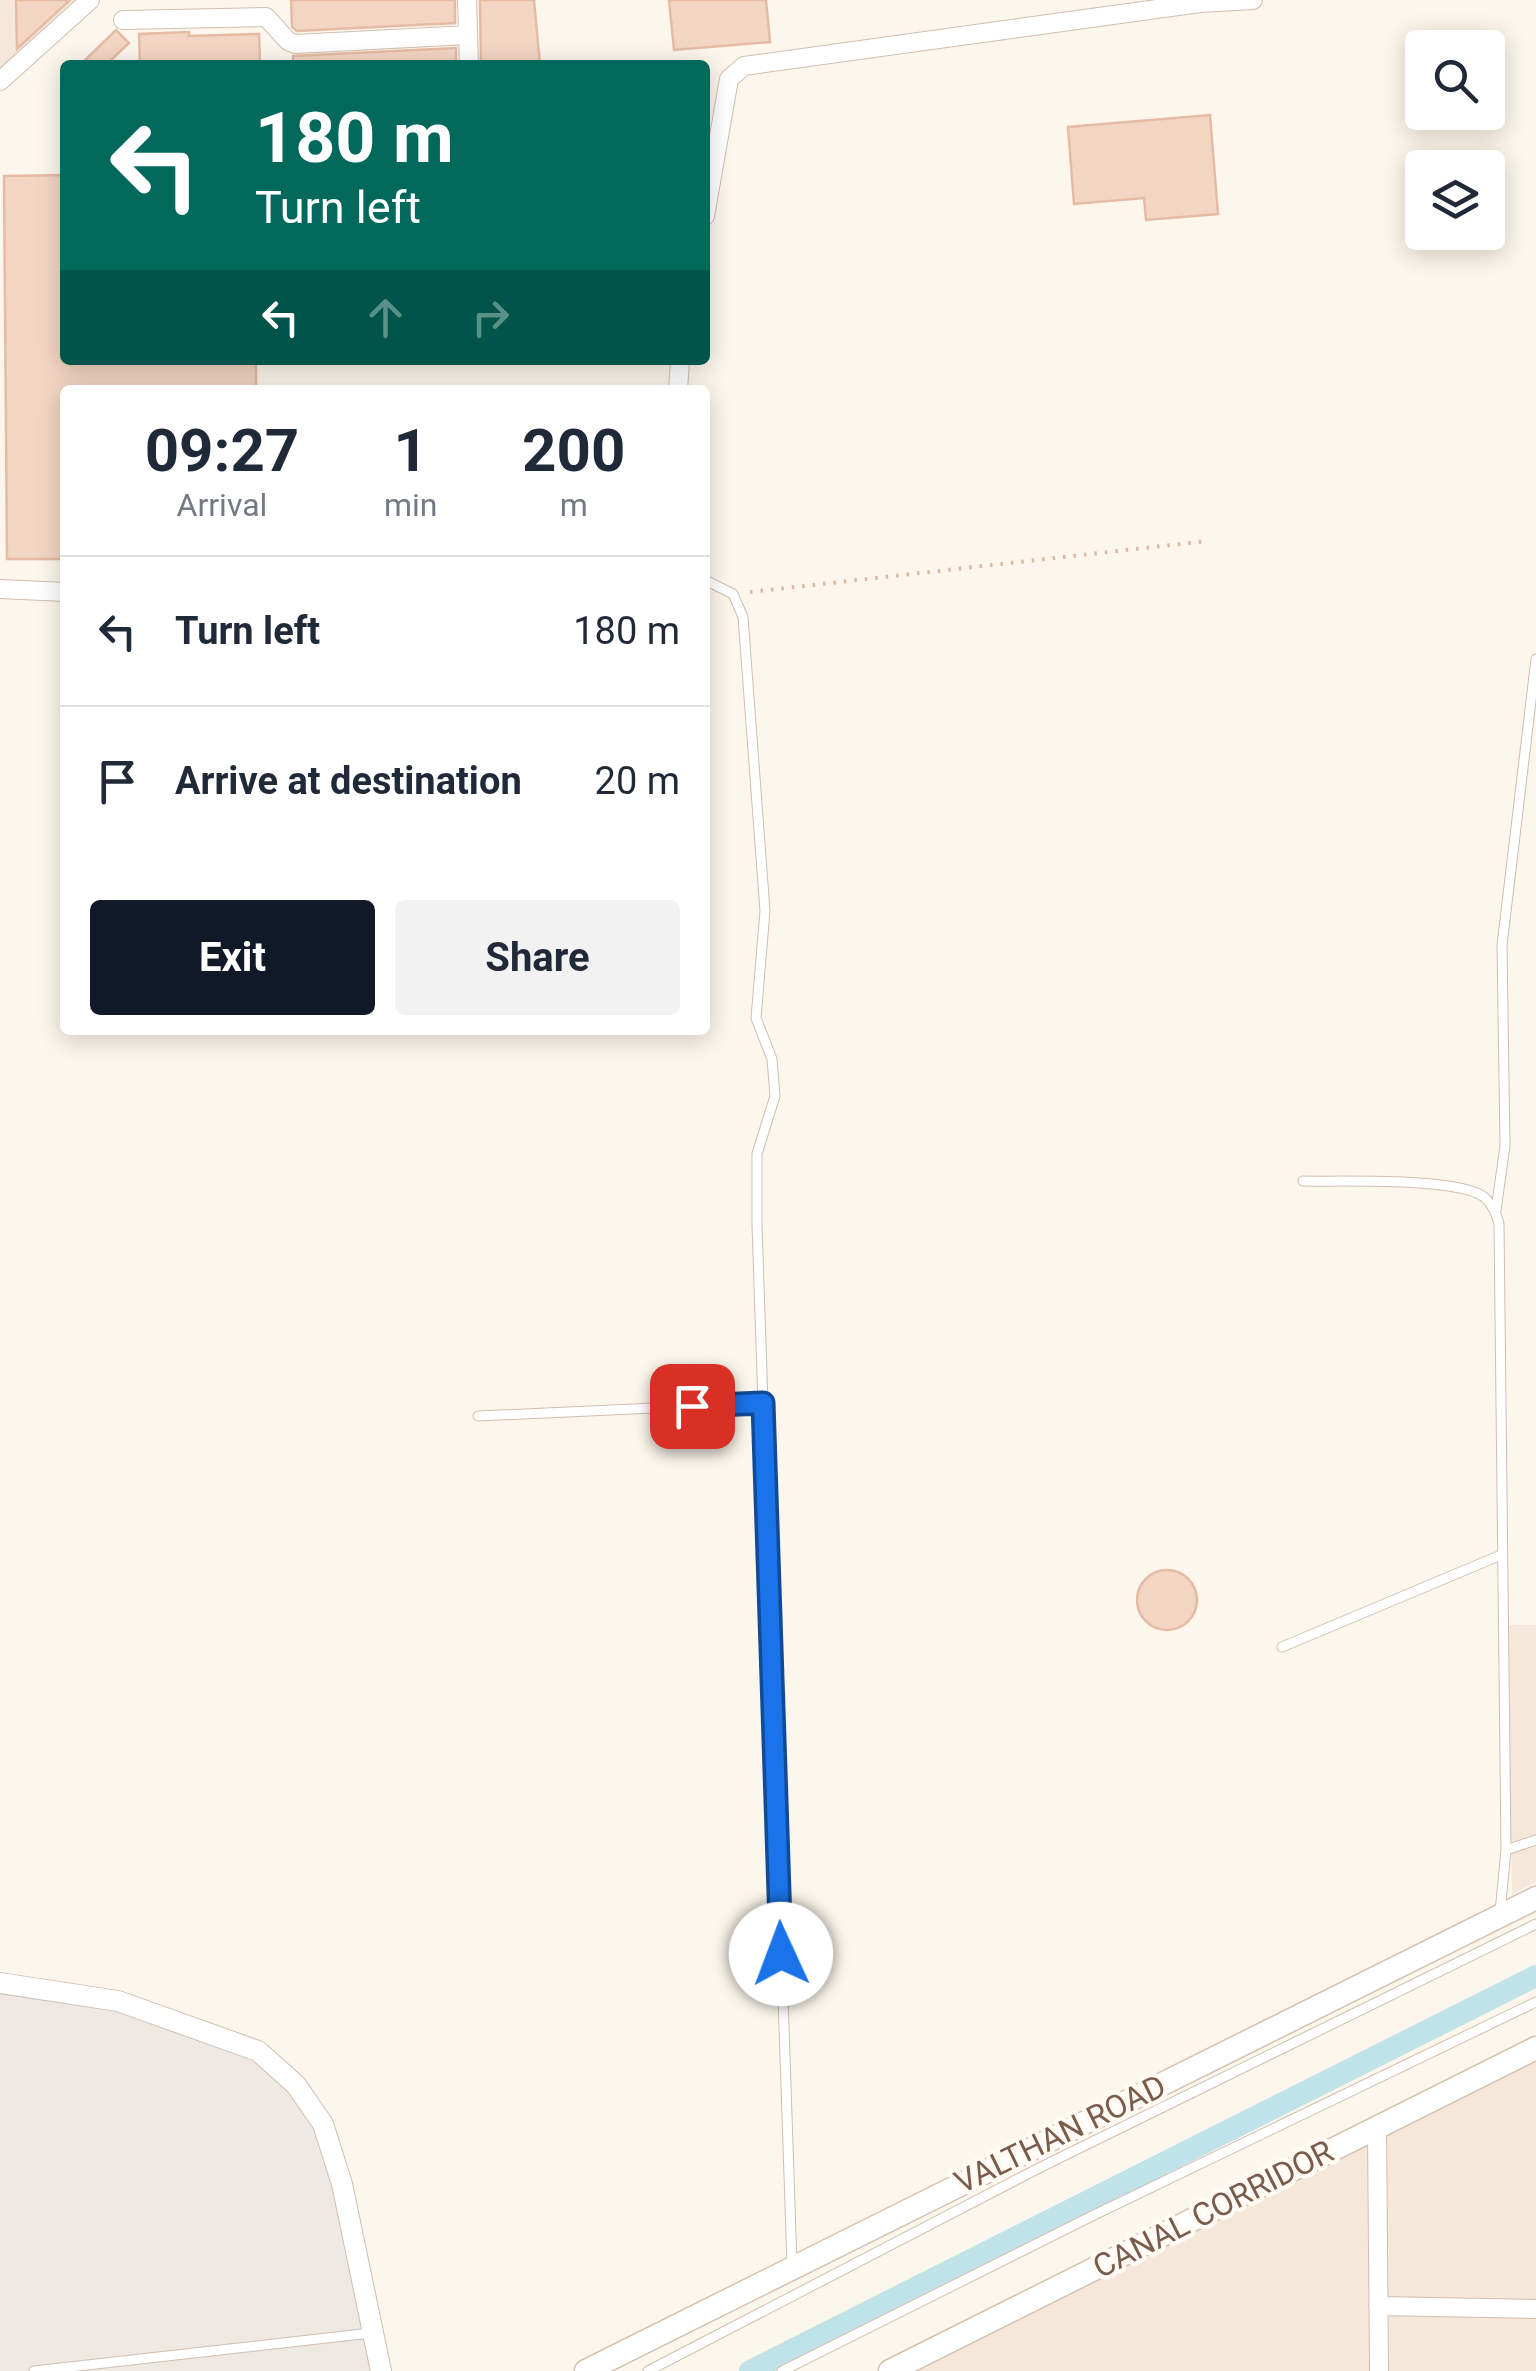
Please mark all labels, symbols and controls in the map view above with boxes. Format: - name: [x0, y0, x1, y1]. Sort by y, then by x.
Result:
- map controls: [1405, 30, 1505, 250]
- button: search: [1405, 30, 1505, 130]
- text: 180 m: [255, 97, 454, 179]
- icon: left: [90, 100, 220, 230]
- button: layers: [1405, 150, 1505, 250]
- text: Turn left: [255, 181, 421, 234]
- icon: left: [253, 290, 308, 345]
- icon: ahead: [358, 290, 413, 345]
- icon: right: [463, 290, 518, 345]
- text: 09:27: [145, 415, 299, 486]
- text: 1: [393, 415, 428, 486]
- text: 200: [522, 415, 625, 486]
- text: Arrival: [177, 486, 267, 524]
- text: min: [384, 486, 437, 524]
- text: m: [560, 486, 588, 524]
- icon: left: [90, 604, 145, 659]
- text: Turn left: [175, 609, 320, 653]
- text: 180 m: [573, 609, 680, 653]
- icon: arrive: [90, 754, 145, 809]
- text: Arrive at destination: [175, 759, 522, 803]
- text: 20 m: [595, 759, 680, 803]
- button: Exit: [90, 900, 375, 1015]
- button: Share: [395, 900, 680, 1015]
- pin: [650, 1364, 735, 1449]
- icon: arrive: [665, 1379, 720, 1434]
- position arrow: [729, 1902, 833, 2006]
- street label: VALTHAN ROAD: [948, 2066, 1172, 2202]
- street label: CANAL CORRIDOR: [1087, 2132, 1340, 2286]

